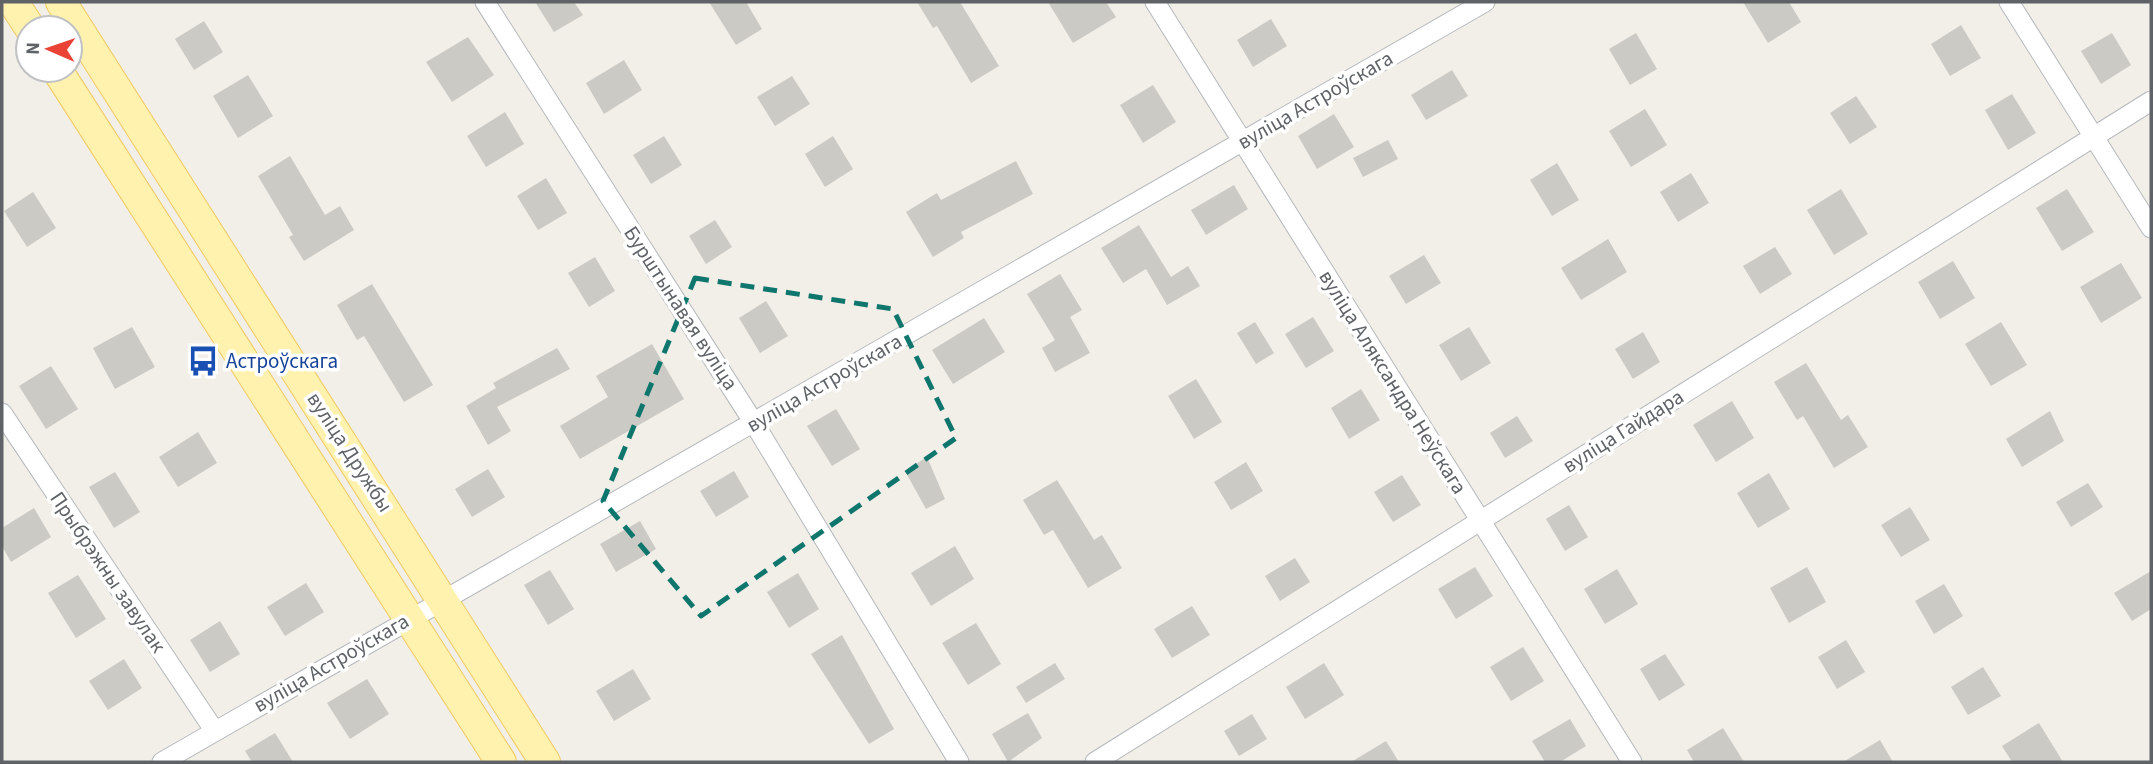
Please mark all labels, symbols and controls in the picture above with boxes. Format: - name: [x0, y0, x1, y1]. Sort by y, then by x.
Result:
- north arrow: [14, 14, 84, 84]
- text: N: [20, 42, 47, 55]
- street label: вуліца Астроўскага: [1232, 43, 1398, 157]
- street label: Бурштынавая вуліца: [617, 220, 745, 396]
- street label: вуліца Аляксандра Неўскага: [1312, 264, 1474, 500]
- street label: вуліца Астроўскага: [741, 326, 907, 440]
- bus stop icon: Астроўскага: [186, 344, 220, 378]
- place label: Астроўскага: [226, 346, 338, 376]
- street label: вуліца Гайдара: [1557, 382, 1689, 480]
- street label: вуліца Дружбы: [300, 386, 400, 518]
- street label: Прыбрэжны завулак: [43, 485, 174, 659]
- street label: вуліца Астроўскага: [248, 606, 414, 720]

